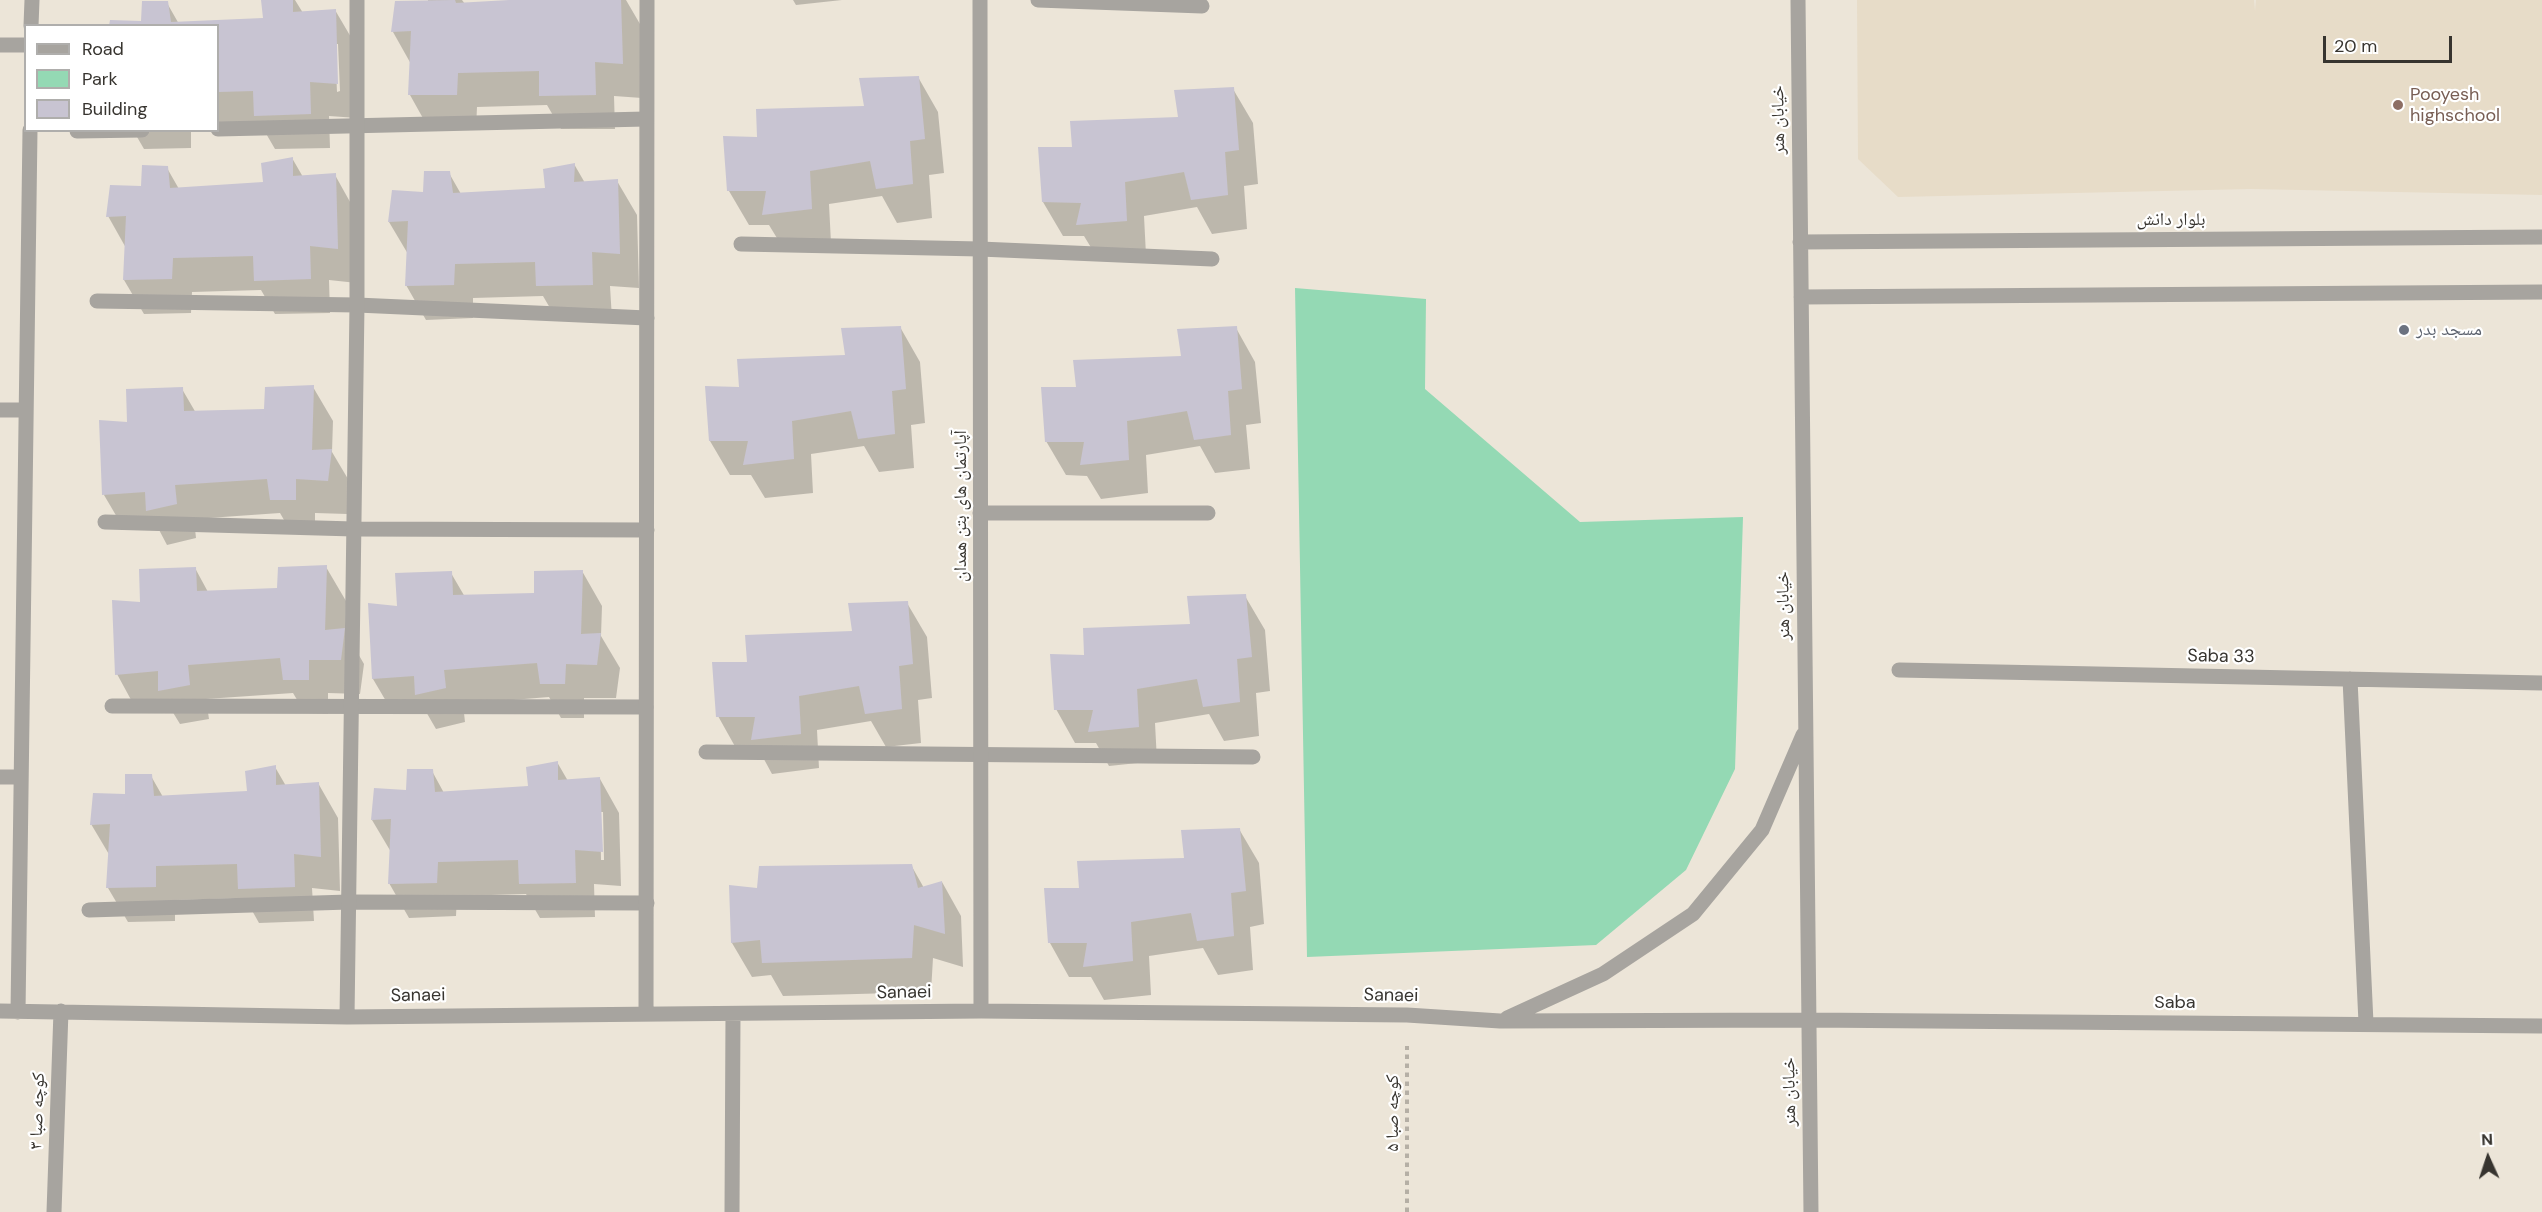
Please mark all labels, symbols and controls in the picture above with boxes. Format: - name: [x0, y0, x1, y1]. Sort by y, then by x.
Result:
- legend: [24, 24, 219, 132]
- scale bar: [2326, 24, 2455, 62]
- text: 20 m: [2334, 34, 2377, 58]
- text: Road: [82, 37, 124, 61]
- text: Park: [82, 67, 118, 91]
- place label: Pooyesh highschool: [2410, 84, 2500, 127]
- street label: خیابان هنر: [1768, 85, 1790, 155]
- text: Building: [82, 97, 147, 121]
- marker: Pooyesh highschool: [2391, 98, 2405, 112]
- street label: بلوار دانش: [2137, 209, 2205, 231]
- place label: مسجد بدر: [2416, 319, 2482, 341]
- marker: مسجد بدر: [2397, 323, 2411, 337]
- street label: آپارتمان های بتن همدان: [950, 430, 972, 582]
- street label: خیابان هنر: [1773, 571, 1795, 641]
- street label: Saba 33: [2187, 646, 2255, 668]
- street label: Sanaei: [876, 982, 932, 1004]
- street label: Sanaei: [390, 985, 446, 1007]
- street label: Sanaei: [1363, 985, 1419, 1007]
- street label: Saba: [2154, 992, 2196, 1014]
- street label: خیابان هنر: [1779, 1057, 1801, 1127]
- street label: کوچه صبا ۳: [26, 1072, 50, 1150]
- street label: کوچه صبا ۵: [1382, 1074, 1404, 1152]
- north arrow: [2458, 1128, 2518, 1188]
- text: N: [2481, 1129, 2493, 1150]

